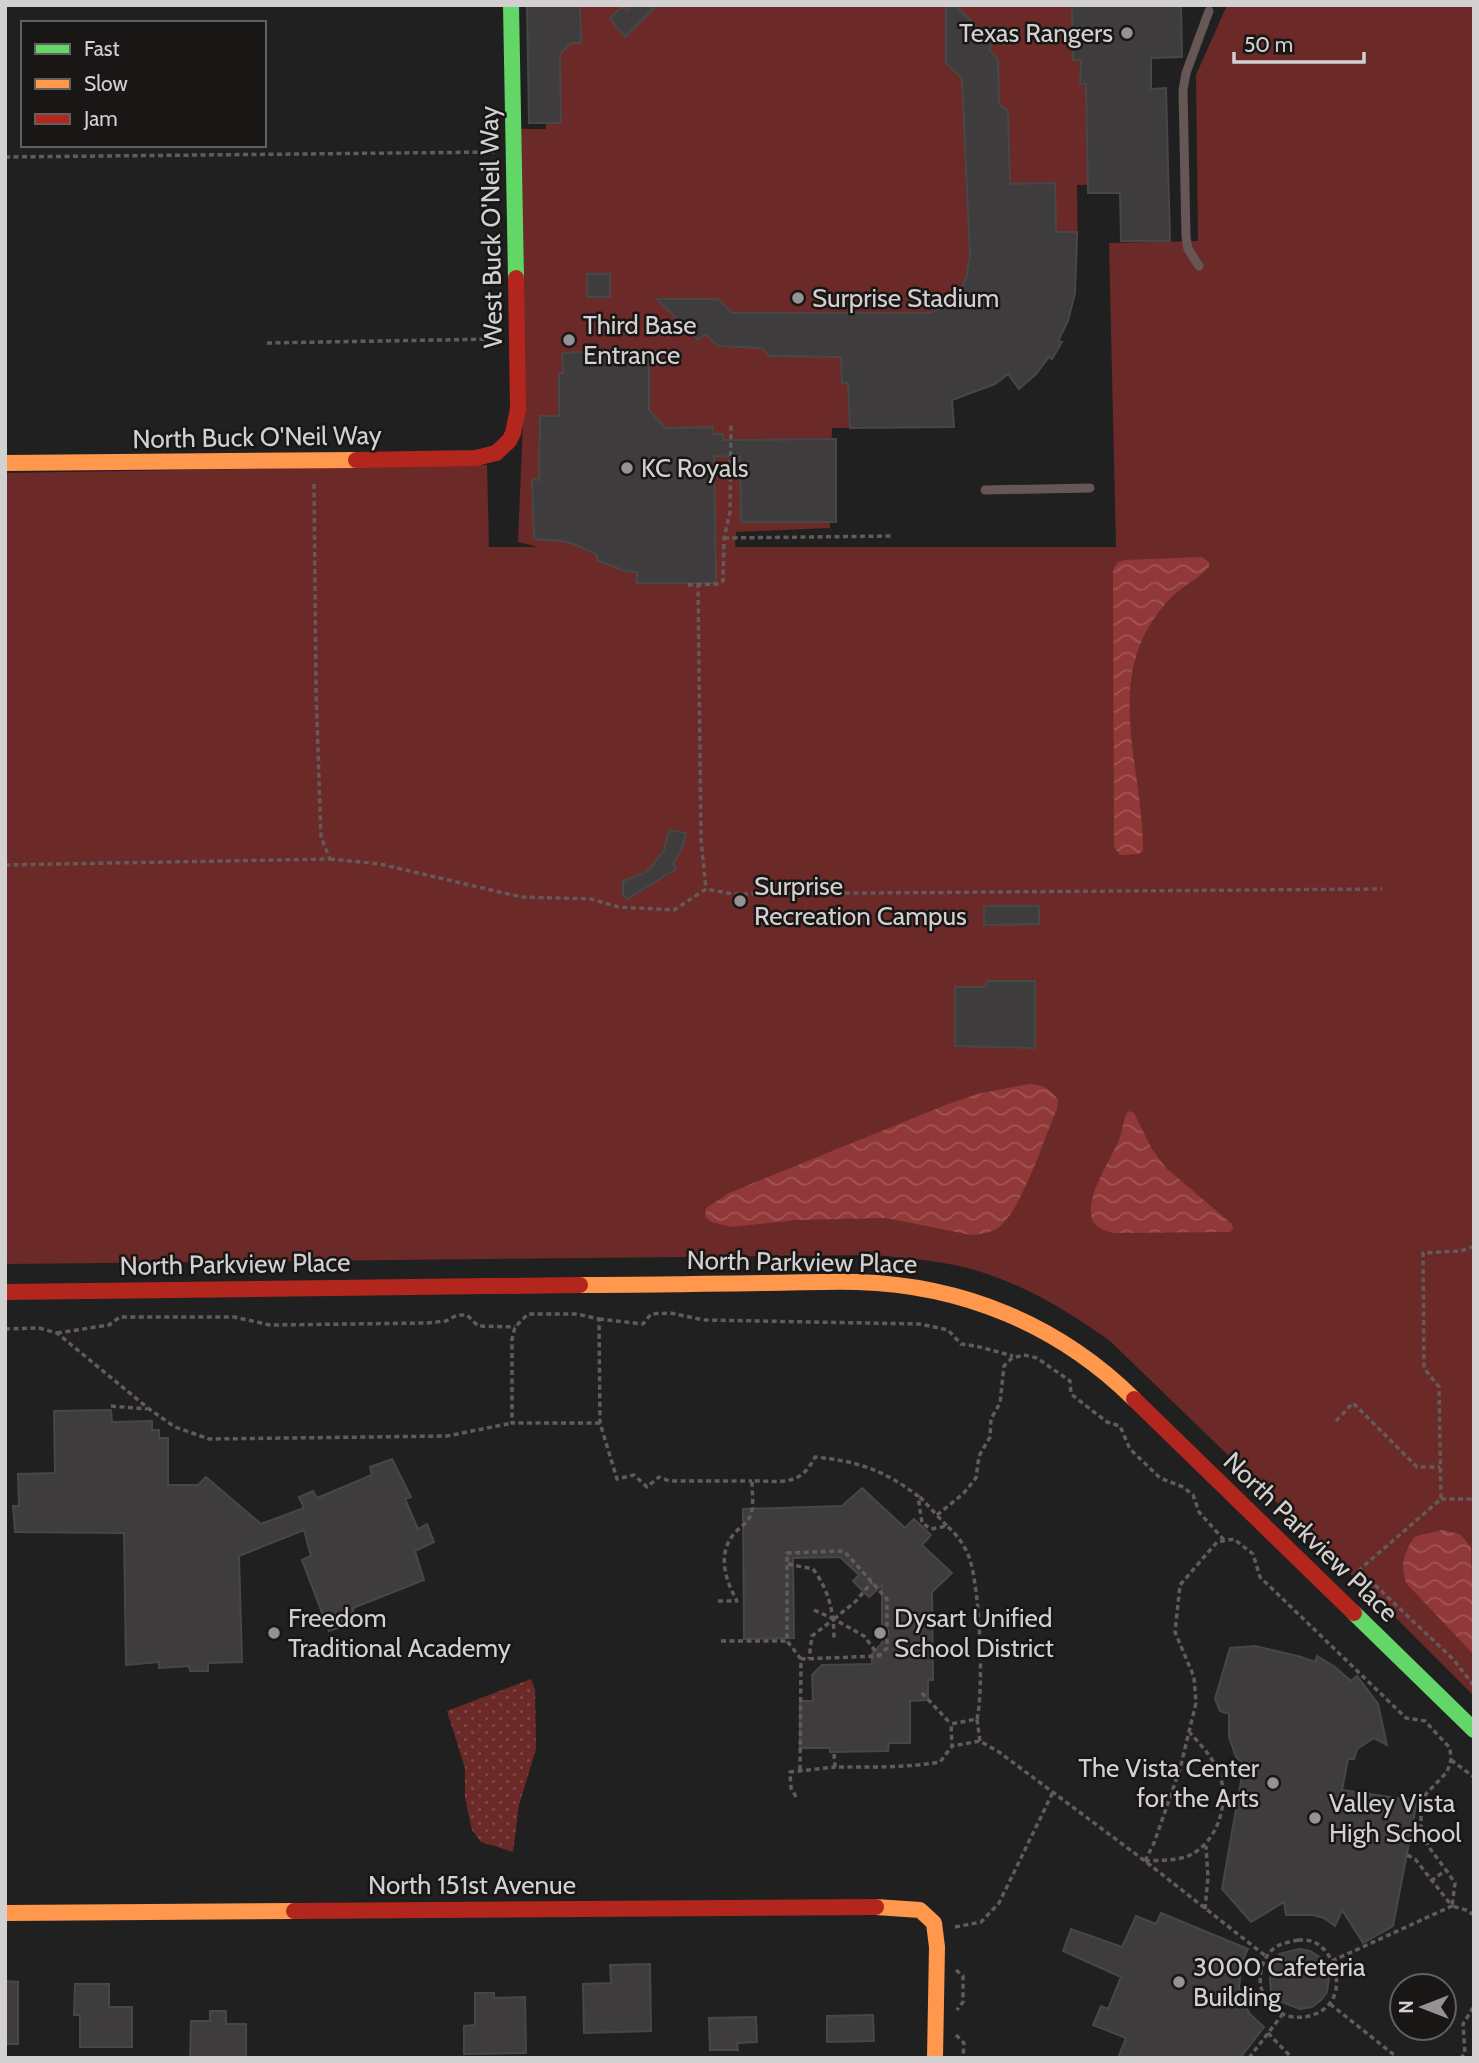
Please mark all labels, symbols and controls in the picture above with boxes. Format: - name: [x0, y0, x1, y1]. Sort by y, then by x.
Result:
- place label: Texas Rangers: [959, 17, 1113, 49]
- legend: [21, 21, 266, 147]
- scale bar: [1234, 21, 1364, 65]
- marker: Texas Rangers: [1119, 25, 1135, 41]
- text: 50 m: [1244, 32, 1293, 57]
- text: Fast: [84, 36, 120, 61]
- text: Slow: [84, 71, 128, 96]
- street label: West Buck O'Neil Way: [473, 105, 509, 349]
- text: Jam: [83, 106, 118, 131]
- place label: Surprise Stadium: [812, 282, 999, 314]
- marker: Surprise Stadium: [790, 290, 806, 306]
- place label: Third Base Entrance: [583, 309, 697, 371]
- marker: Third Base Entrance: [561, 332, 577, 348]
- street label: North Buck O'Neil Way: [132, 419, 382, 455]
- place label: KC Royals: [641, 452, 749, 484]
- marker: KC Royals: [619, 460, 635, 476]
- place label: Surprise Recreation Campus: [754, 870, 967, 932]
- marker: Surprise Recreation Campus: [732, 893, 748, 909]
- street label: North Parkview Place: [686, 1244, 918, 1280]
- street label: North Parkview Place: [119, 1246, 351, 1282]
- street label: North Parkview Place: [1217, 1445, 1405, 1629]
- place label: Freedom Traditional Academy: [288, 1602, 511, 1664]
- place label: Dysart Unified School District: [894, 1602, 1054, 1664]
- marker: Freedom Traditional Academy: [266, 1625, 282, 1641]
- marker: Dysart Unified School District: [872, 1625, 888, 1641]
- place label: The Vista Center for the Arts: [1078, 1752, 1260, 1814]
- marker: The Vista Center for the Arts: [1265, 1775, 1281, 1791]
- place label: Valley Vista High School: [1329, 1787, 1461, 1849]
- marker: Valley Vista High School: [1307, 1810, 1323, 1826]
- street label: North 151st Avenue: [368, 1869, 576, 1901]
- place label: 3000 Cafeteria Building: [1193, 1951, 1366, 2013]
- north arrow: [1388, 1972, 1458, 2042]
- marker: 3000 Cafeteria Building: [1171, 1974, 1187, 1990]
- text: N: [1395, 2000, 1418, 2014]

